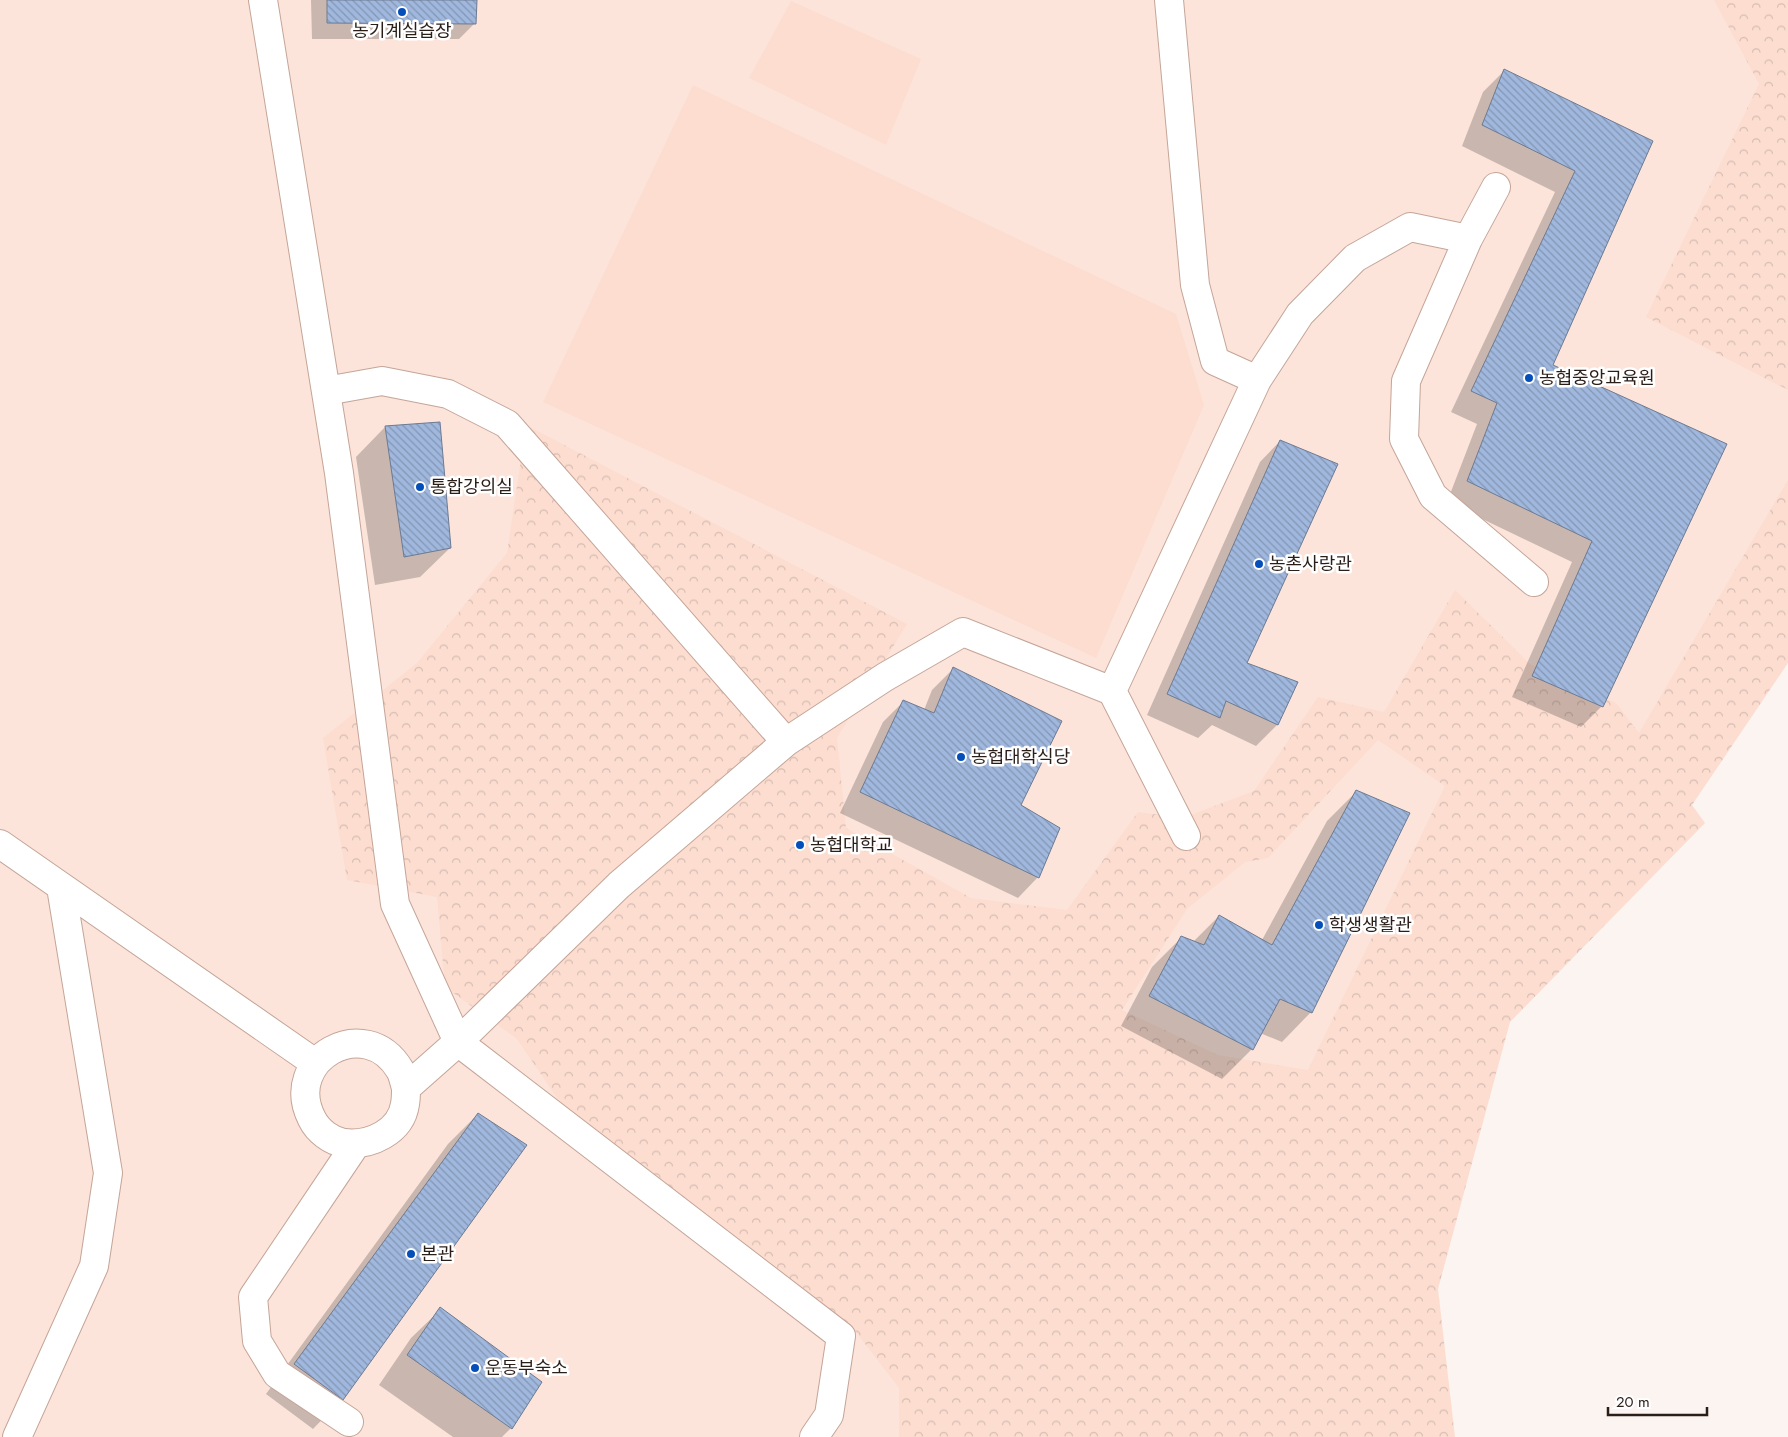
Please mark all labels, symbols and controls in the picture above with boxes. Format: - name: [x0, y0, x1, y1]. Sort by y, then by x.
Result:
- marker: 농기계실습장: [396, 6, 408, 18]
- place label: 농기계실습장: [352, 18, 452, 44]
- place label: 농협중앙교육원: [1539, 365, 1655, 391]
- marker: 농협중앙교육원: [1523, 372, 1535, 384]
- place label: 통합강의실: [430, 474, 513, 500]
- marker: 통합강의실: [414, 481, 426, 493]
- place label: 농촌사랑관: [1269, 551, 1352, 577]
- marker: 농촌사랑관: [1253, 558, 1265, 570]
- place label: 농협대학식당: [971, 744, 1070, 770]
- marker: 농협대학식당: [955, 751, 967, 763]
- place label: 농협대학교: [810, 832, 893, 858]
- marker: 농협대학교: [794, 839, 806, 851]
- place label: 학생생활관: [1329, 912, 1412, 938]
- marker: 학생생활관: [1313, 919, 1325, 931]
- place label: 본관: [421, 1241, 455, 1267]
- marker: 본관: [405, 1248, 417, 1260]
- place label: 운동부숙소: [485, 1355, 568, 1381]
- marker: 운동부숙소: [469, 1362, 481, 1374]
- scale bar: [1608, 1384, 1707, 1416]
- text: 20 m: [1616, 1391, 1650, 1413]

